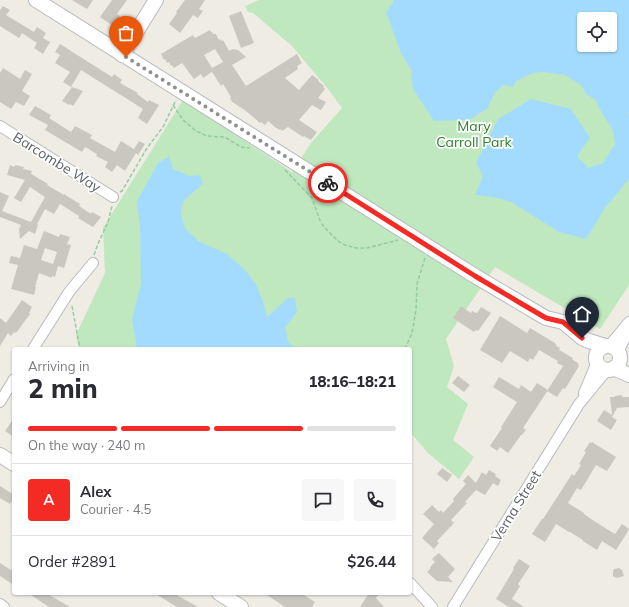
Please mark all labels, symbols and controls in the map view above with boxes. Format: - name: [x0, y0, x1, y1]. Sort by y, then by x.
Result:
- map controls: [577, 12, 617, 52]
- button: locate: [577, 12, 617, 52]
- pin: [109, 16, 143, 57]
- icon: bag: [115, 22, 137, 44]
- park label: Mary Carroll Park: [436, 117, 513, 151]
- street label: Barcombe Way: [10, 128, 105, 196]
- courier: [308, 163, 348, 203]
- icon: bike: [317, 172, 339, 194]
- pin: [565, 297, 599, 338]
- icon: home: [571, 303, 593, 325]
- text: Arriving in: [28, 358, 90, 374]
- text: 2 min: [28, 372, 98, 405]
- text: 18:16–18:21: [309, 372, 396, 391]
- text: On the way · 240 m: [28, 437, 145, 453]
- street label: Verna Street: [487, 467, 545, 545]
- button: chat: [302, 479, 344, 521]
- button: phone: [354, 479, 396, 521]
- text: Alex: [80, 482, 112, 501]
- text: A: [43, 490, 55, 509]
- text: Courier · 4.5: [80, 501, 151, 517]
- text: Order #2891: [28, 552, 116, 571]
- text: $26.44: [347, 552, 396, 571]

